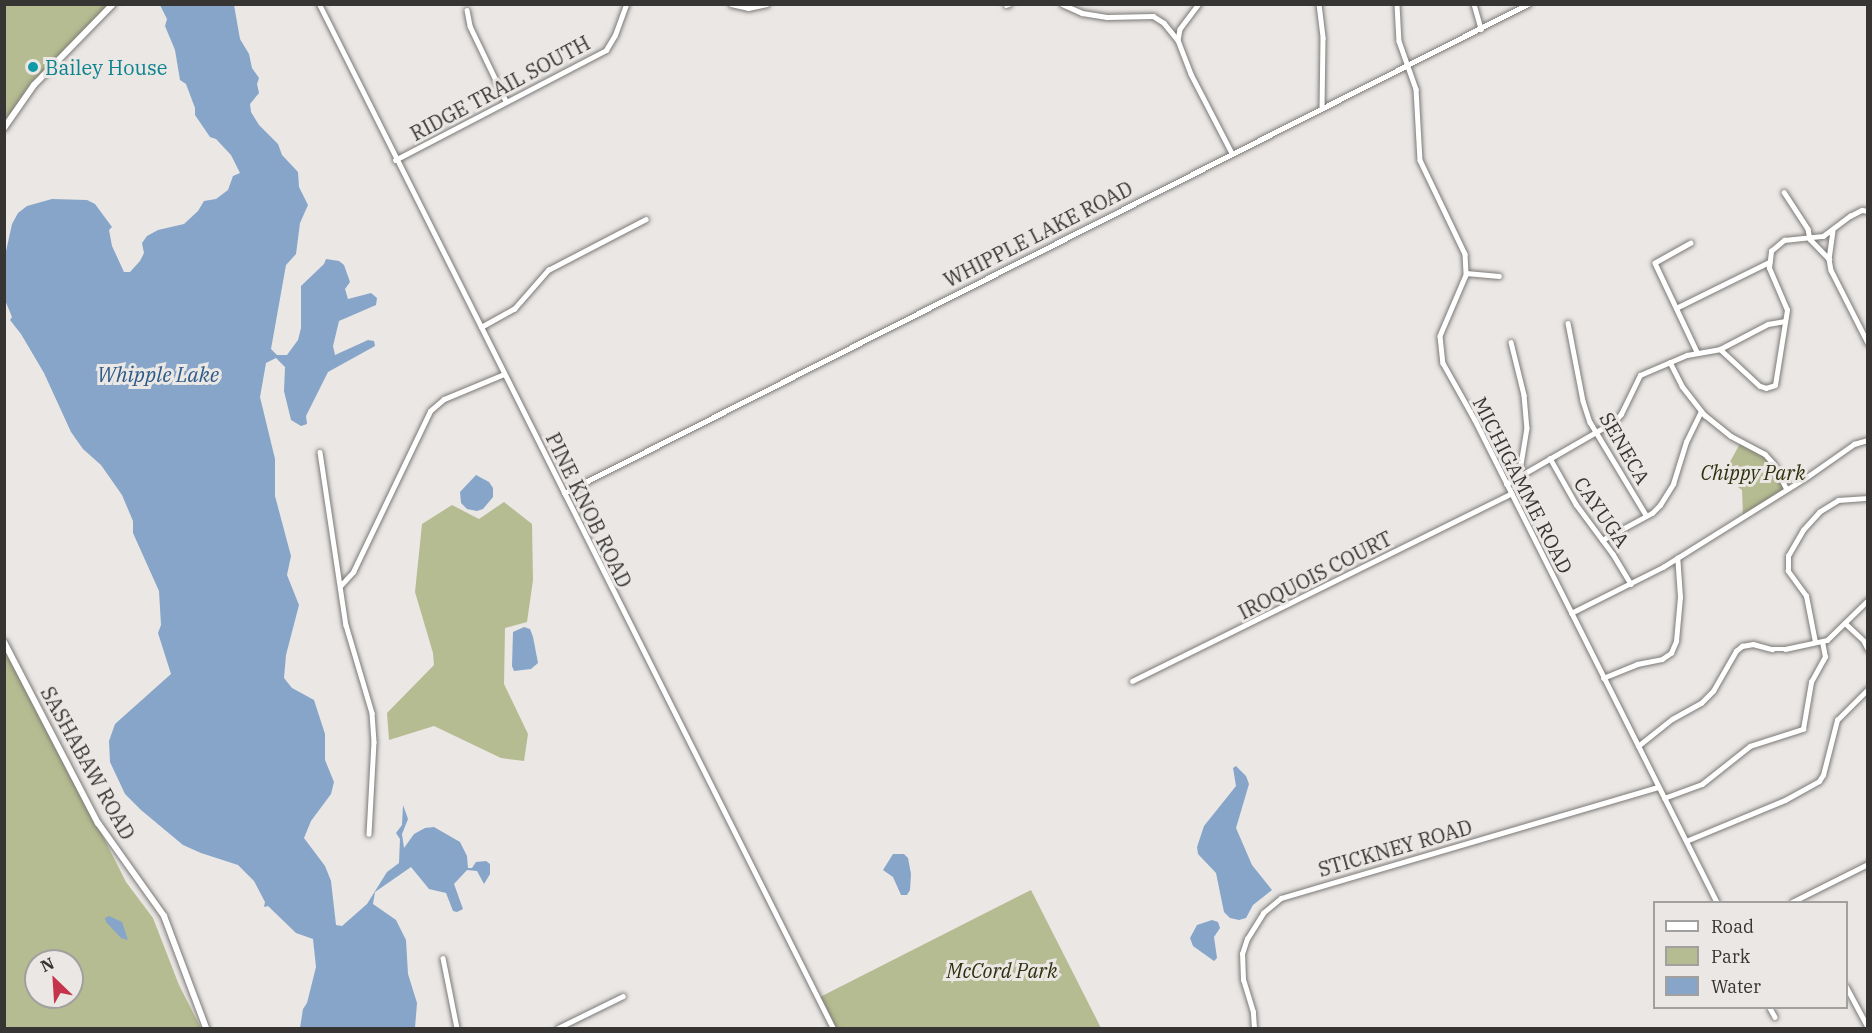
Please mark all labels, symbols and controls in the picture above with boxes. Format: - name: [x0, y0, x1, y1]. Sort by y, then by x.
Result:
- street label: RIDGE TRAIL SOUTH: [406, 30, 594, 146]
- place label: Bailey House: [45, 55, 167, 79]
- marker: Bailey House: [26, 60, 40, 74]
- street label: WHIPPLE LAKE ROAD: [940, 176, 1136, 292]
- water label: Whipple Lake: [97, 361, 219, 387]
- street label: MICHIGAMME ROAD: [1468, 393, 1578, 577]
- street label: SENECA: [1595, 408, 1655, 488]
- street label: PINE KNOB ROAD: [541, 429, 637, 591]
- park label: Chippy Park: [1700, 460, 1806, 484]
- street label: CAYUGA: [1569, 472, 1635, 552]
- street label: IROQUOIS COURT: [1234, 526, 1396, 624]
- street label: SASHABAW ROAD: [36, 682, 140, 844]
- street label: STICKNEY ROAD: [1315, 815, 1475, 881]
- legend: [1653, 901, 1848, 1009]
- text: Road: [1711, 915, 1754, 938]
- text: Park: [1711, 945, 1750, 968]
- north arrow: [24, 949, 84, 1009]
- text: N: [37, 953, 57, 976]
- park label: McCord Park: [946, 958, 1058, 982]
- text: Water: [1711, 975, 1761, 998]

